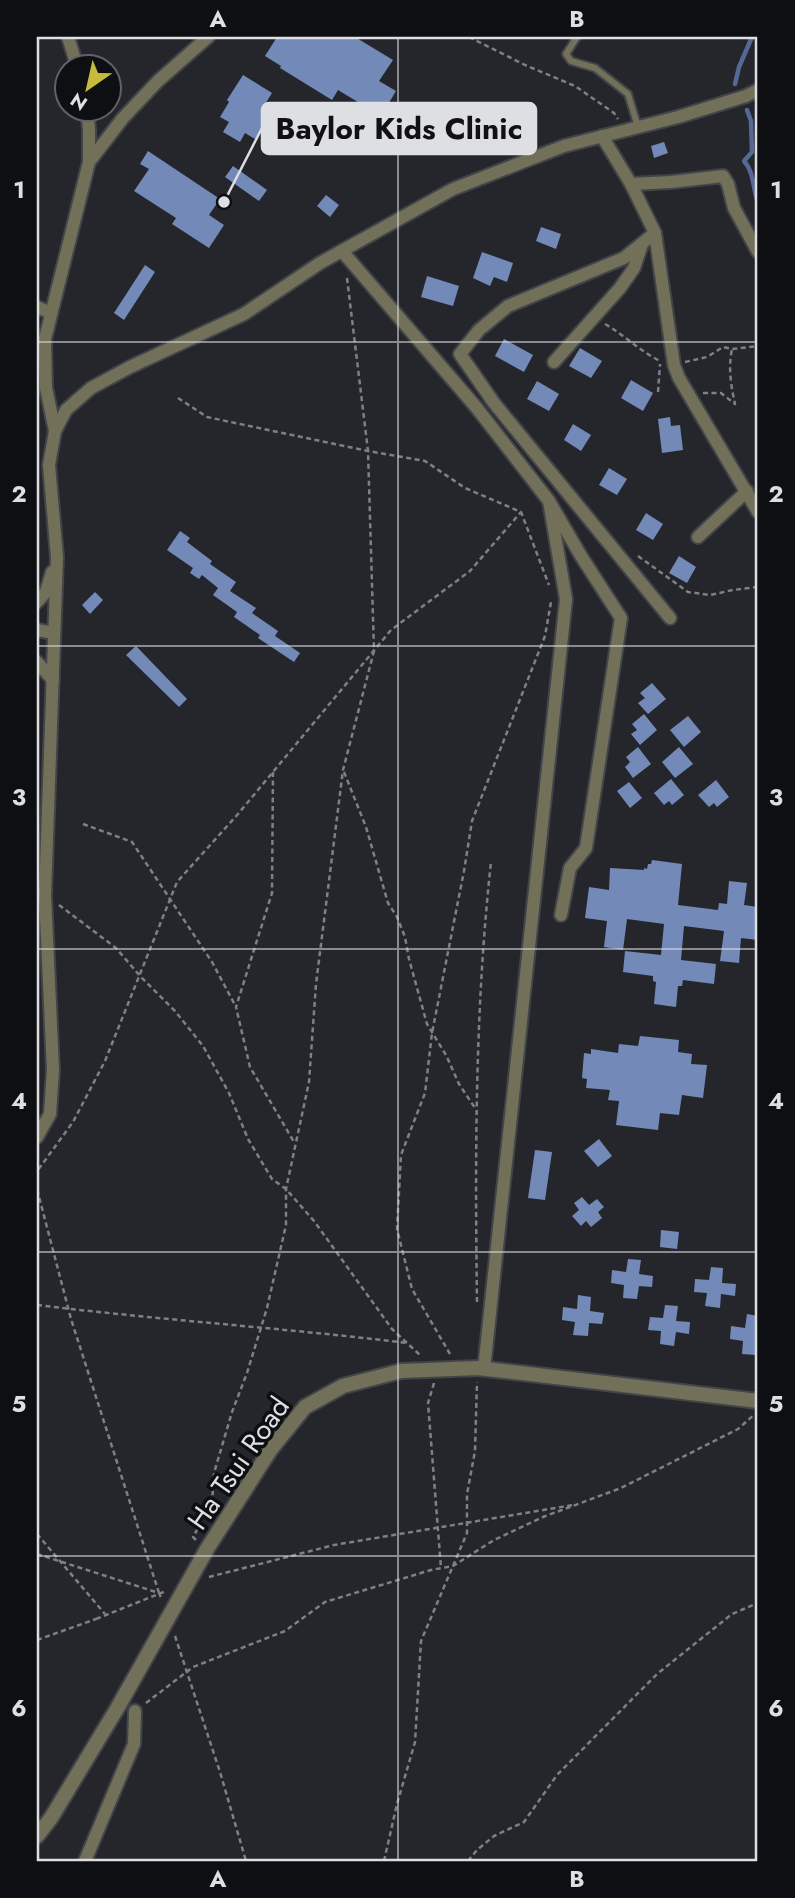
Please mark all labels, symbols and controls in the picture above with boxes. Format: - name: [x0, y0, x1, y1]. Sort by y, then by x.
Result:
- text: A: [209, 2, 227, 36]
- text: B: [569, 2, 585, 36]
- north arrow: [52, 52, 122, 122]
- text: N: [65, 86, 93, 117]
- callout: Baylor Kids Clinic: [262, 103, 536, 154]
- text: Baylor Kids Clinic: [276, 107, 522, 150]
- text: 1: [13, 173, 25, 207]
- text: 1: [770, 173, 782, 207]
- text: 2: [11, 477, 27, 511]
- text: 2: [768, 477, 784, 511]
- text: 3: [12, 780, 26, 814]
- text: 3: [769, 780, 783, 814]
- text: 4: [11, 1084, 27, 1118]
- text: 4: [768, 1084, 784, 1118]
- text: 5: [12, 1387, 26, 1421]
- text: 5: [769, 1387, 783, 1421]
- street label: Ha Tsui Road: [177, 1388, 299, 1538]
- text: 6: [11, 1691, 27, 1725]
- text: 6: [768, 1691, 784, 1725]
- text: A: [209, 1862, 227, 1896]
- text: B: [569, 1862, 585, 1896]

